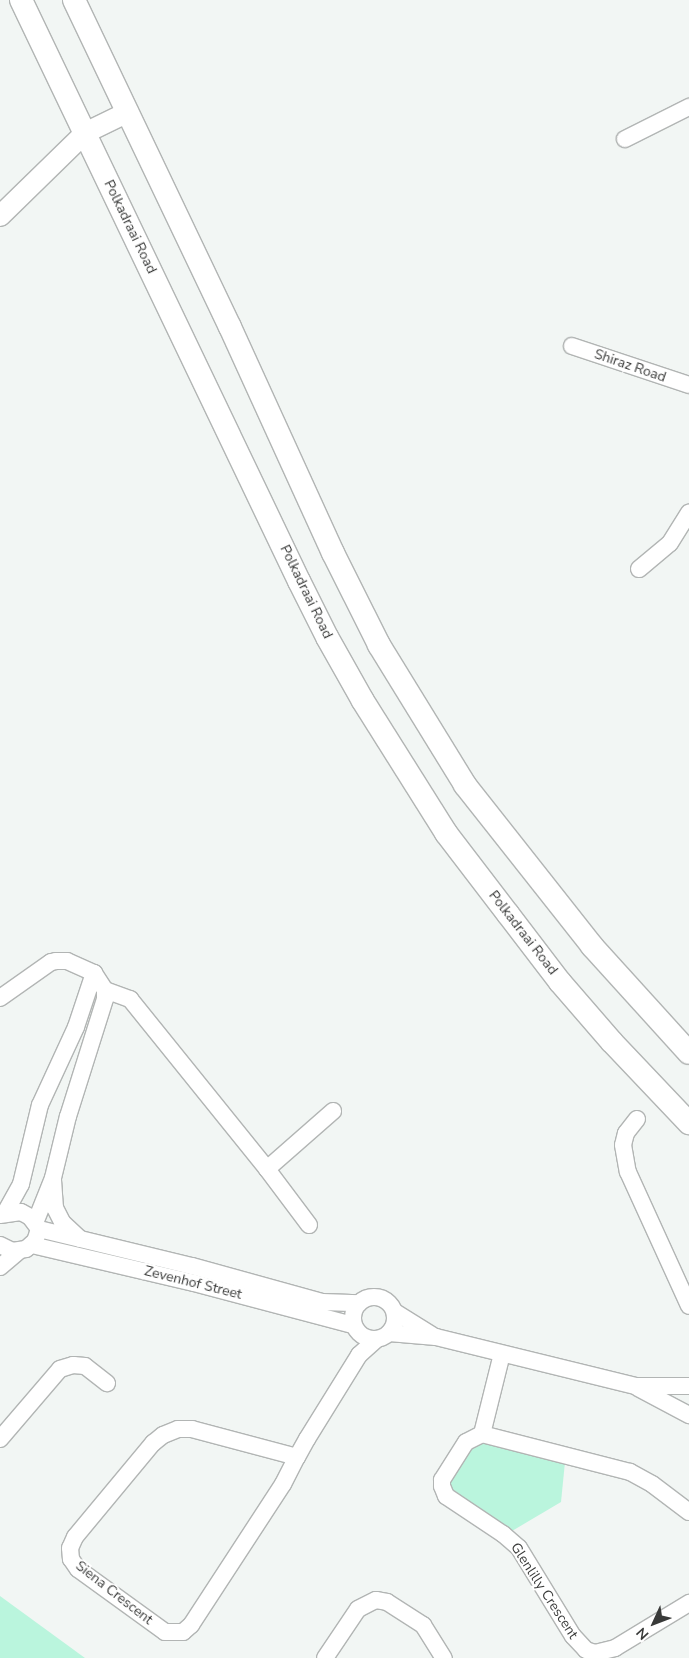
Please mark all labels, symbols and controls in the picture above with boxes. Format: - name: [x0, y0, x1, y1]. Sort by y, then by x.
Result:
- street label: Polkadraai Road: [100, 177, 160, 277]
- street label: Shiraz Road: [592, 346, 668, 386]
- street label: Polkadraai Road: [276, 542, 336, 642]
- street label: Polkadraai Road: [485, 888, 561, 978]
- street label: Zevenhof Street: [142, 1263, 244, 1303]
- street label: Glenlilly Crescent: [507, 1540, 581, 1642]
- street label: Siena Crescent: [72, 1558, 156, 1628]
- north arrow: [629, 1598, 679, 1648]
- text: N: [632, 1623, 653, 1644]

